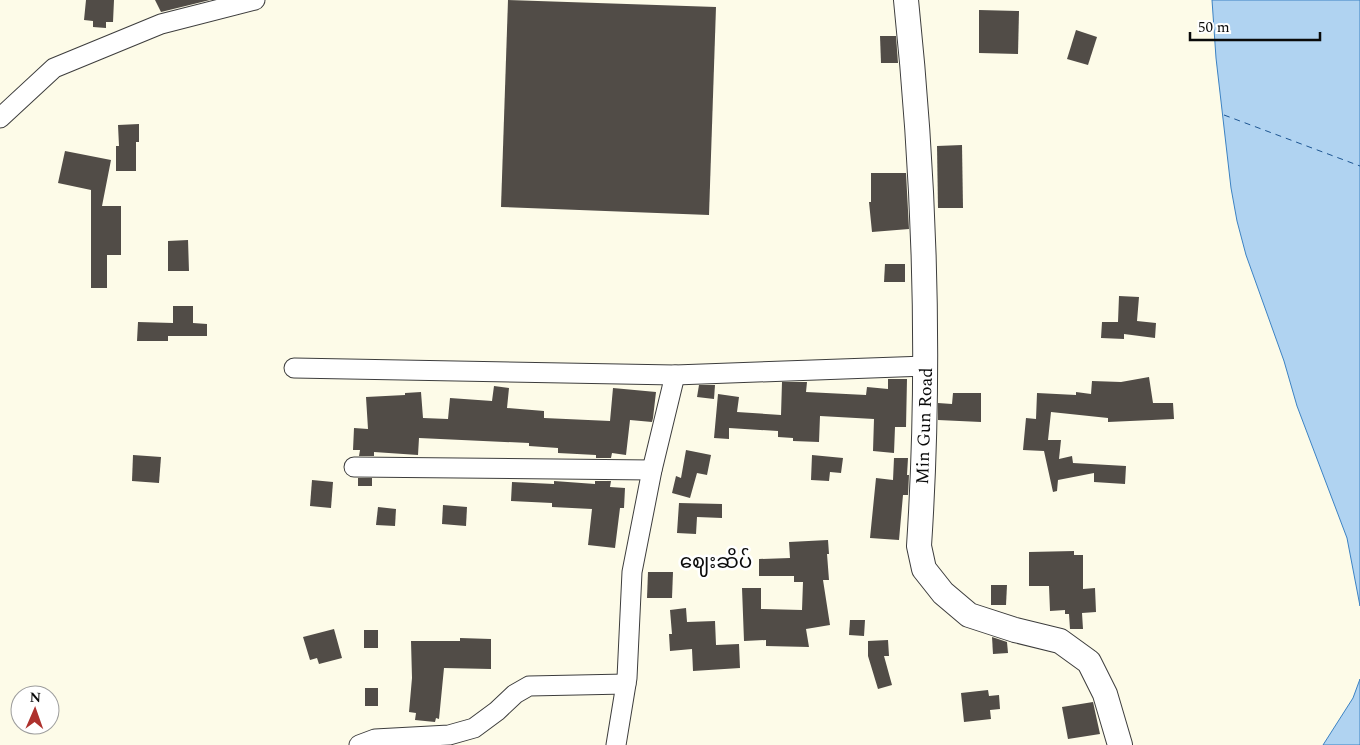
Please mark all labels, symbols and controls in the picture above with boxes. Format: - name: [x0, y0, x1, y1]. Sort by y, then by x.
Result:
- scale bar: [1190, 10, 1320, 42]
- text: 50 m: [1198, 16, 1230, 39]
- street label: Min Gun Road: [909, 367, 940, 485]
- district label: ဈေးဆိပ်: [680, 547, 752, 577]
- north arrow: [10, 685, 60, 735]
- text: N: [29, 687, 42, 708]

